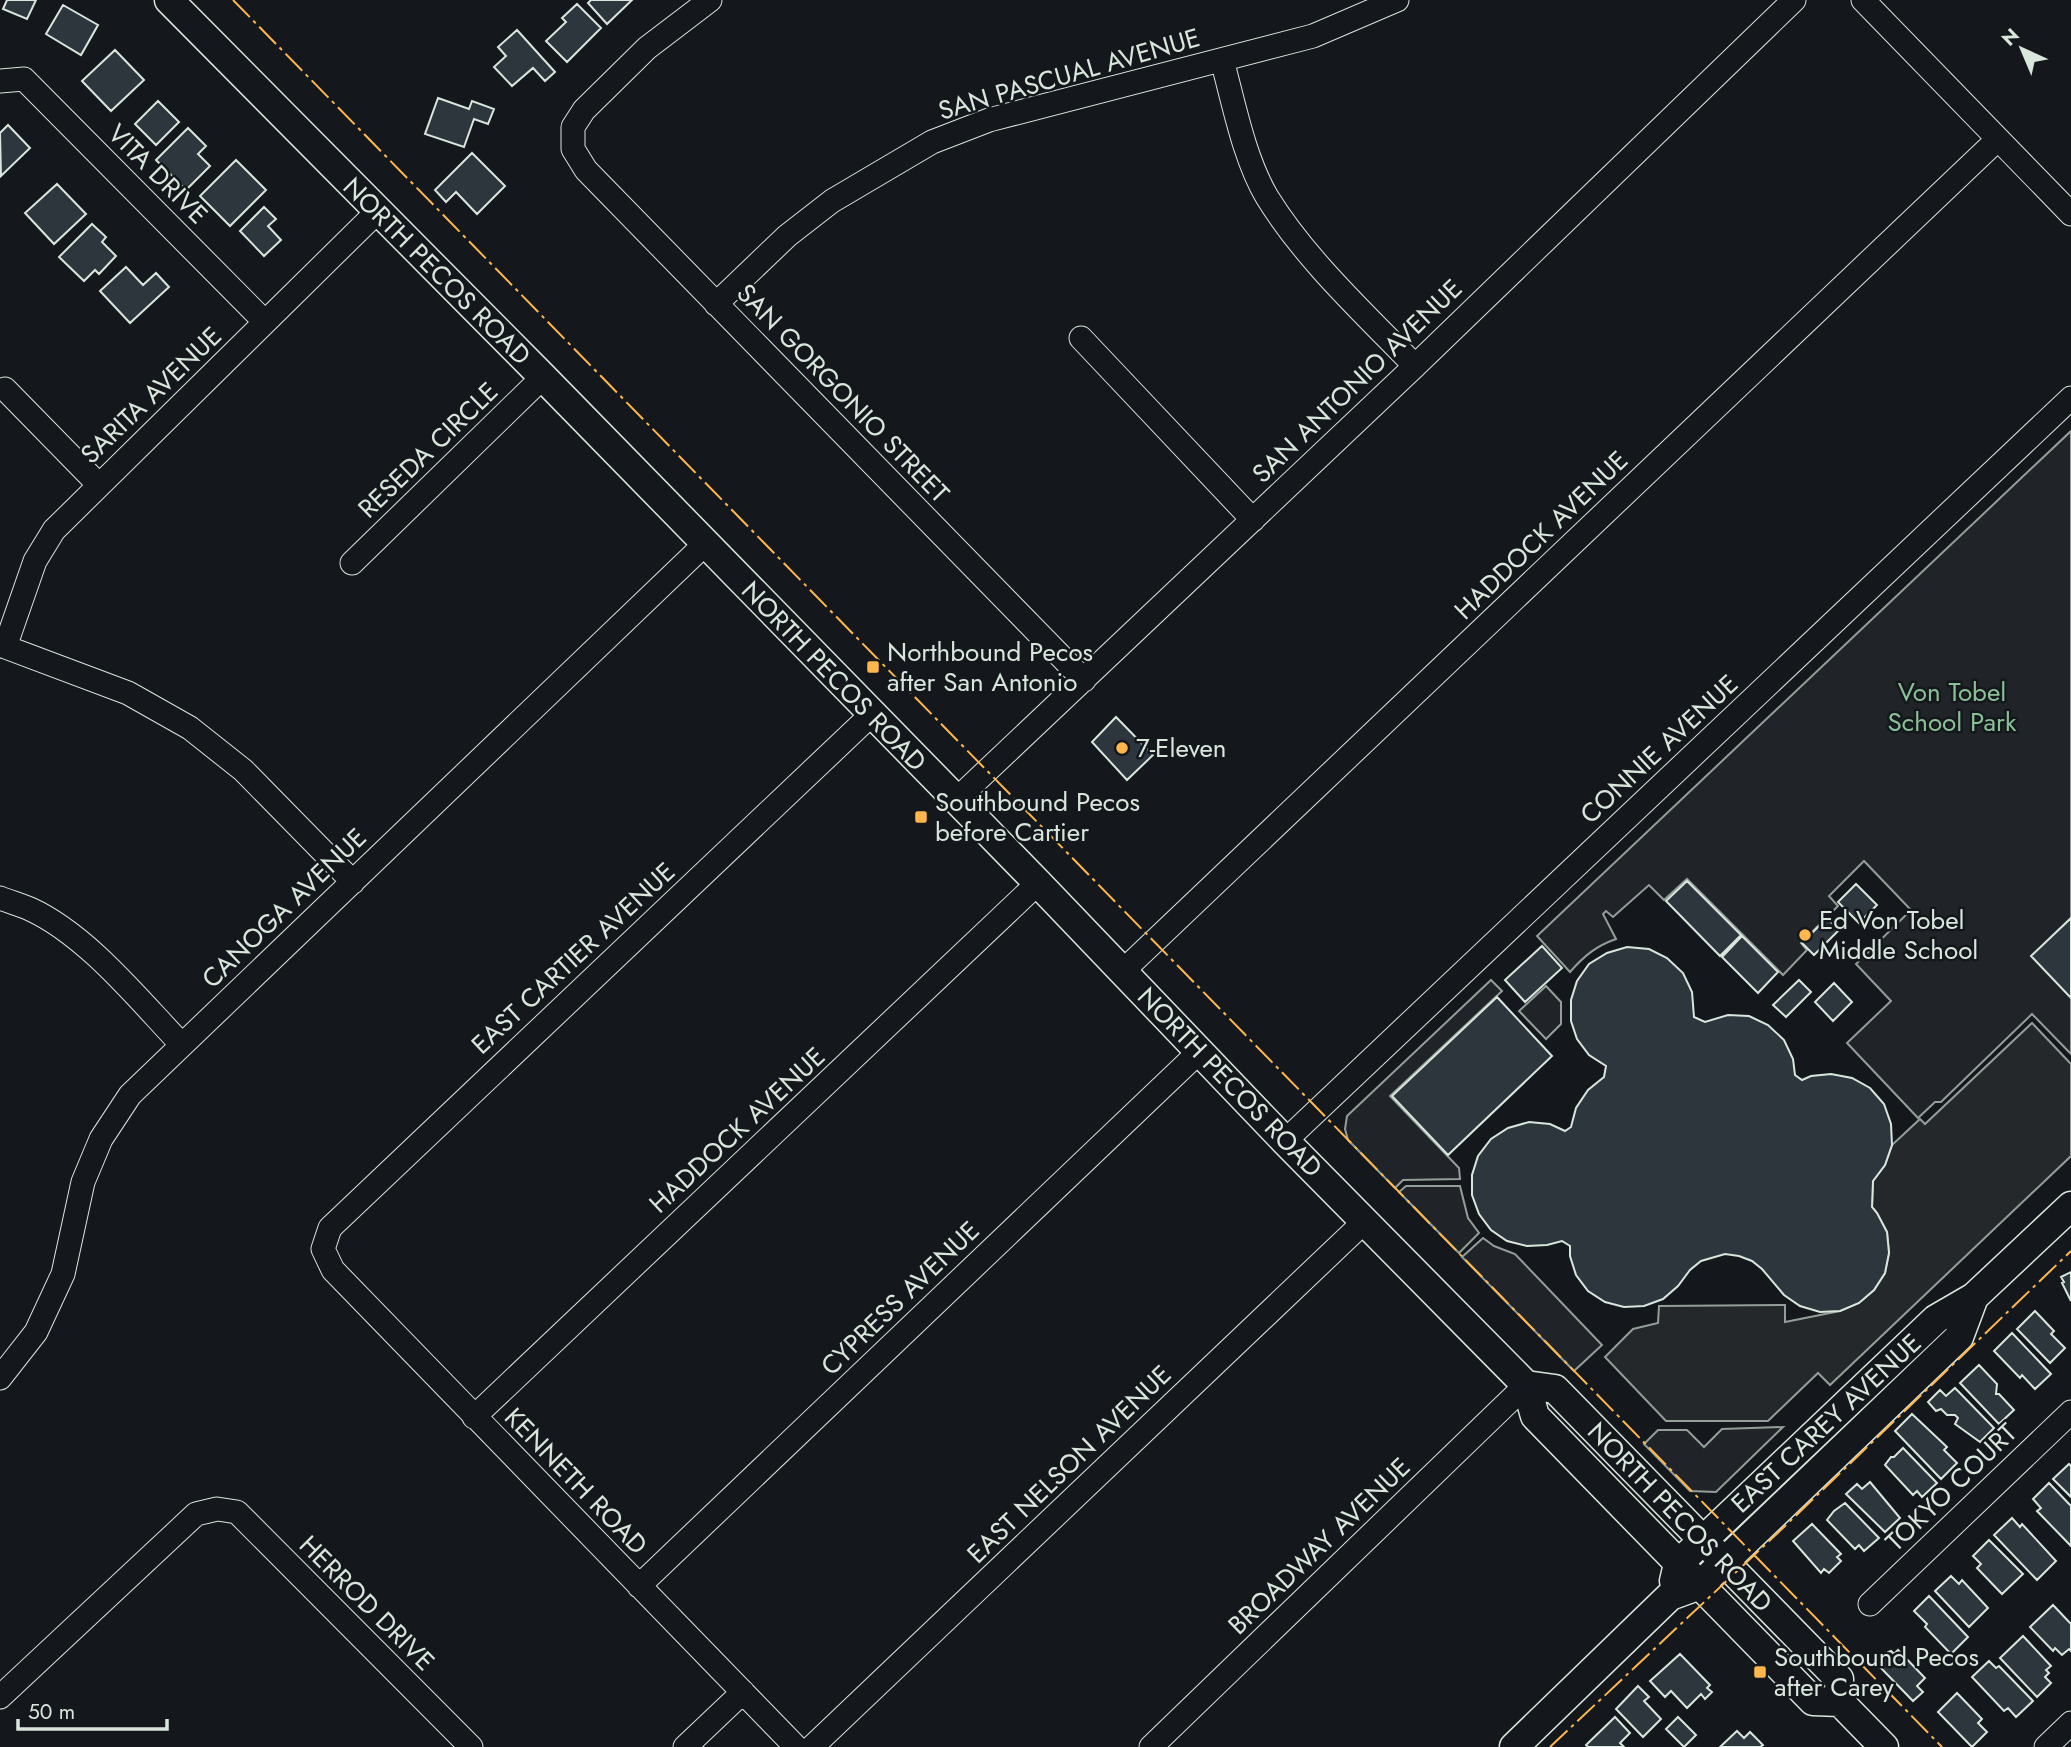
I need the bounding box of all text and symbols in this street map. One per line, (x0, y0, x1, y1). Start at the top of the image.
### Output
north arrow (1987, 14, 2057, 84)
street label: SAN PASCUAL AVENUE (934, 18, 1204, 130)
text: N (1996, 22, 2025, 52)
street label: VITA DRIVE (99, 115, 217, 233)
street label: NORTH PECOS ROAD (335, 169, 539, 373)
street label: SAN ANTONIO AVENUE (1243, 270, 1471, 492)
street label: SAN GORGONIO STREET (728, 275, 958, 511)
street label: SARITA AVENUE (72, 318, 230, 472)
street label: RESEDA CIRCLE (349, 373, 507, 527)
street label: HADDOCK AVENUE (1446, 442, 1636, 628)
street label: NORTH PECOS ROAD (733, 572, 935, 780)
place label: Northbound Pecos after San Antonio (887, 633, 1093, 701)
marker: Northbound Pecos after San Antonio (865, 659, 881, 675)
street label: CONNIE AVENUE (1571, 666, 1747, 832)
park label: Von Tobel School Park (1888, 673, 2017, 741)
place label: 7-Eleven (1136, 729, 1226, 767)
marker: 7-Eleven (1114, 740, 1130, 756)
place label: Southbound Pecos before Cartier (935, 783, 1140, 851)
marker: Southbound Pecos before Cartier (913, 809, 929, 825)
street label: CANOGA AVENUE (193, 819, 375, 997)
street label: EAST CARTIER AVENUE (463, 853, 683, 1063)
place label: Ed Von Tobel Middle School (1819, 901, 1978, 969)
marker: Ed Von Tobel Middle School (1797, 927, 1813, 943)
street label: NORTH PECOS ROAD (1129, 978, 1331, 1186)
street label: HADDOCK AVENUE (640, 1038, 834, 1222)
street label: CYPRESS AVENUE (812, 1212, 988, 1384)
street label: EAST CAREY AVENUE (1722, 1324, 1930, 1522)
street label: EAST NELSON AVENUE (958, 1356, 1180, 1572)
street label: KENNETH ROAD (496, 1399, 656, 1563)
street label: NORTH PECOS ROAD (1579, 1413, 1781, 1621)
street label: TOKYO COURT (1877, 1414, 2025, 1560)
street label: BROADWAY AVENUE (1219, 1449, 1419, 1643)
street label: HERROD DRIVE (291, 1527, 443, 1679)
place label: Southbound Pecos after Carey (1774, 1638, 1979, 1706)
marker: Southbound Pecos after Carey (1752, 1664, 1768, 1680)
scale bar (18, 1688, 166, 1732)
text: 50 m (28, 1697, 75, 1727)

